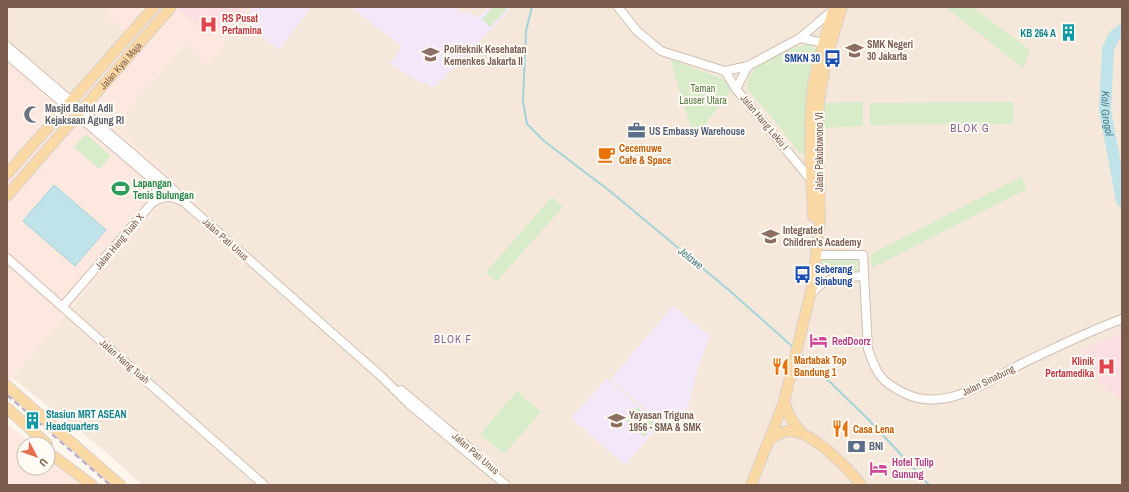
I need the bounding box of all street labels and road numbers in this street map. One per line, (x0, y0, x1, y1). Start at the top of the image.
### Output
street label: Jalan Kyai Maja (97, 39, 145, 92)
street label: Jalan Hang Lekiu I (738, 92, 792, 153)
street label: Jalan Pakubuwono VI (813, 112, 826, 192)
street label: Jalan Hang Tuah X (92, 210, 147, 272)
street label: Jalan Pati Unus (200, 215, 252, 264)
street label: Jalan Hang Tuah (97, 336, 152, 386)
street label: Jalan Sinabung (960, 362, 1017, 399)
street label: Jalan Pati Unus (450, 429, 502, 477)

